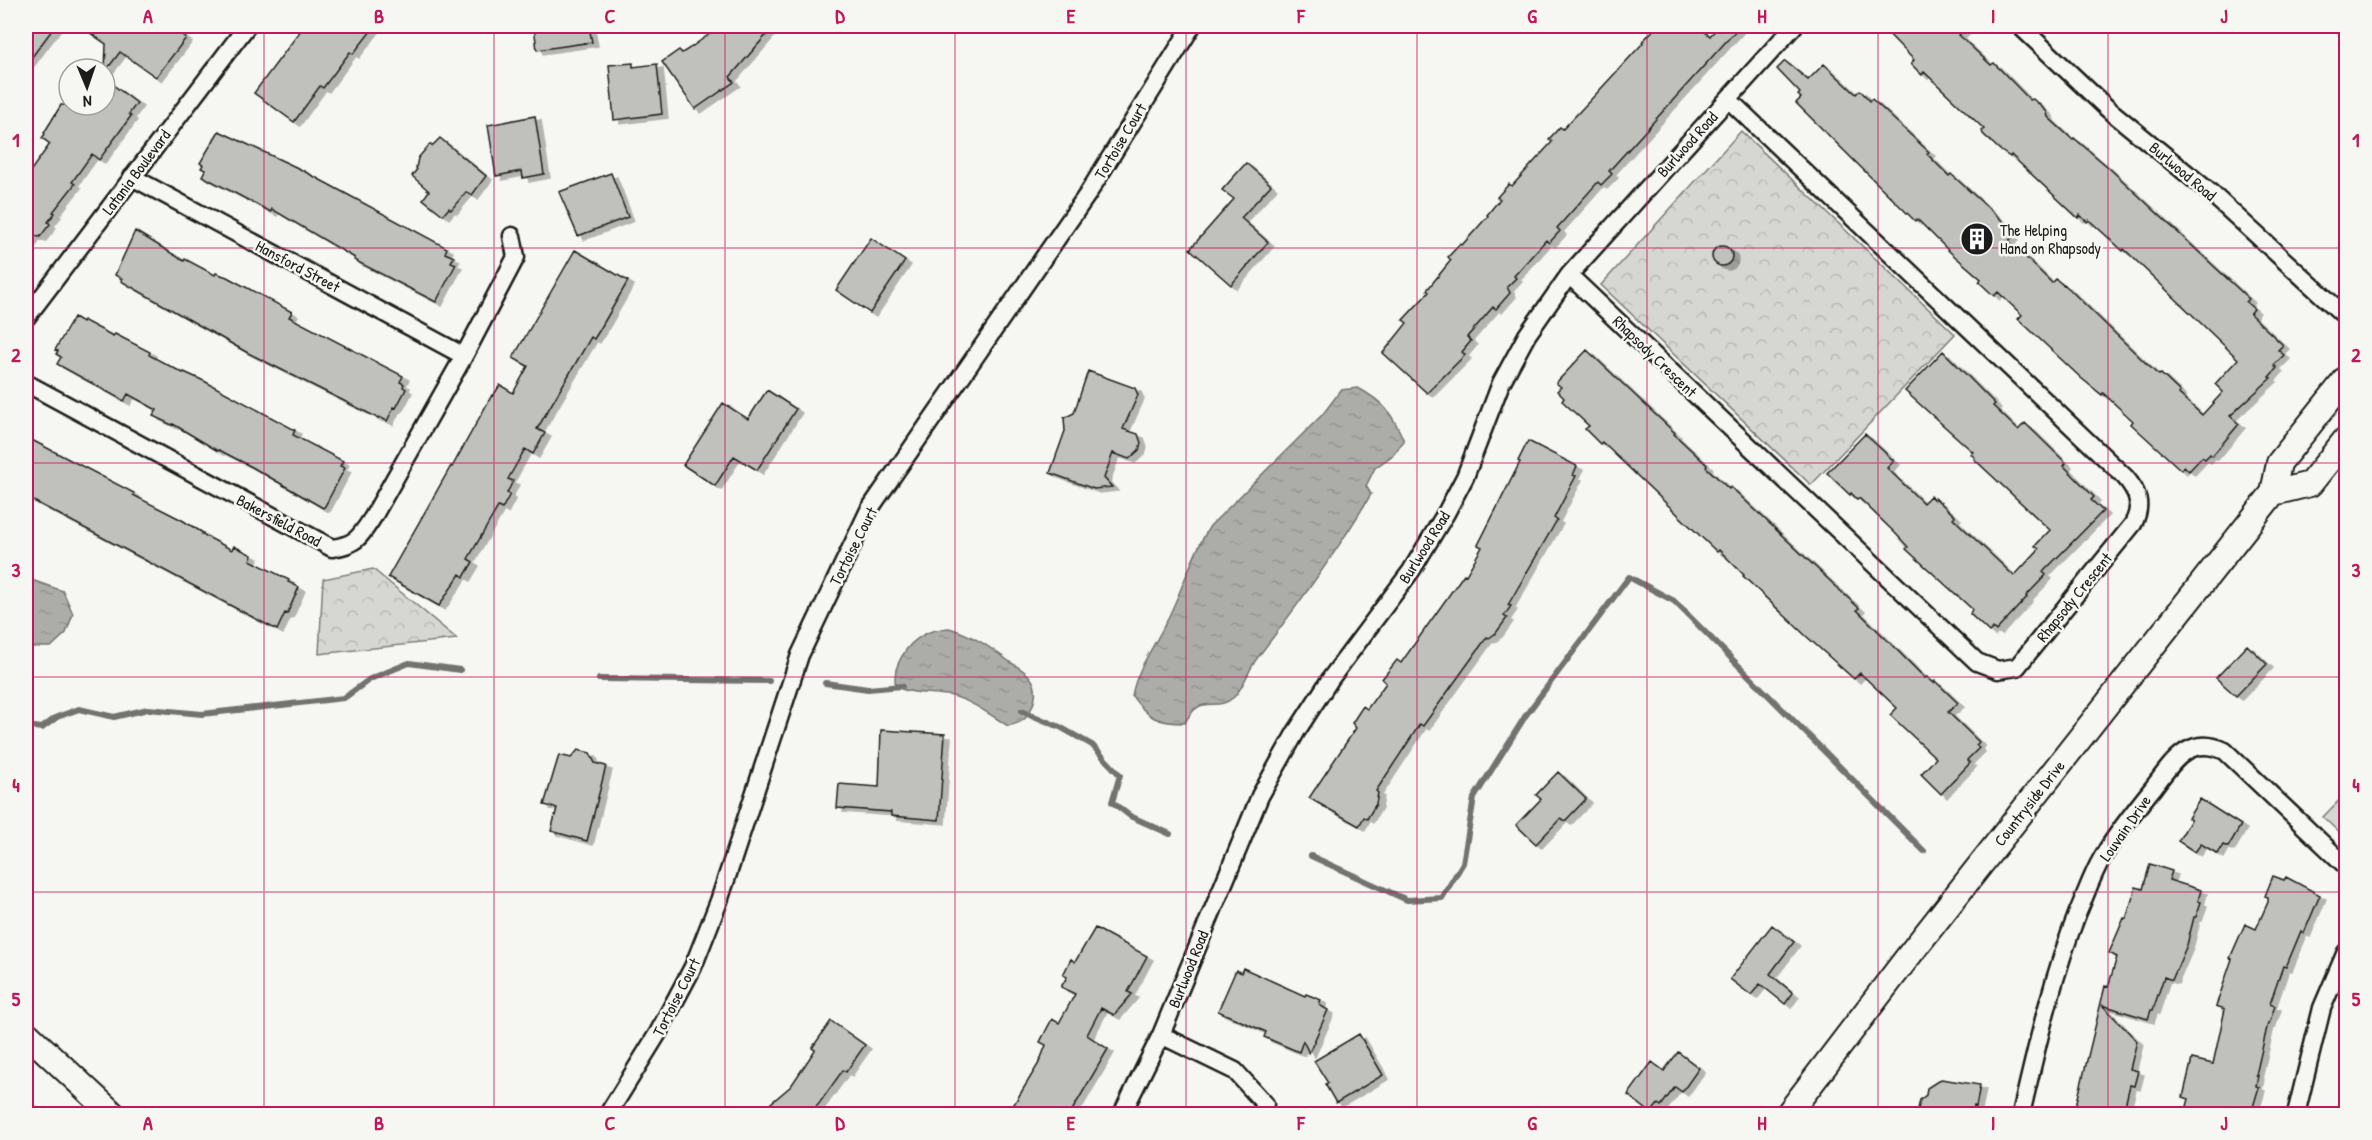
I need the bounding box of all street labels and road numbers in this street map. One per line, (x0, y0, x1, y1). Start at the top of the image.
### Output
street label: Tortoise Court (1089, 98, 1152, 183)
street label: Burlwood Road (1652, 106, 1722, 182)
street label: Latania Boulevard (97, 125, 175, 219)
street label: Burlwood Road (2145, 136, 2221, 206)
street label: Hansford Street (252, 235, 345, 298)
street label: Rhapsody Crescent (1608, 310, 1702, 402)
street label: Bakersfield Road (233, 488, 325, 552)
street label: Tortoise Court (824, 503, 882, 589)
street label: Burlwood Road (1393, 507, 1455, 587)
street label: Rhapsody Crescent (2031, 547, 2117, 646)
street label: Countryside Drive (1988, 755, 2070, 851)
street label: Louvain Drive (2094, 790, 2156, 865)
street label: Burlwood Road (1163, 927, 1213, 1011)
street label: Tortoise Court (647, 954, 705, 1040)

